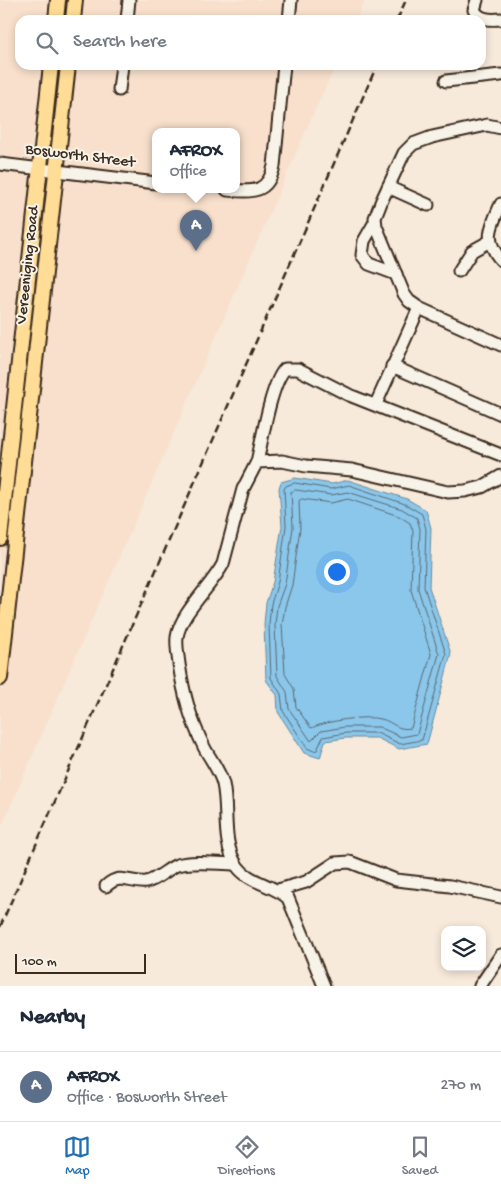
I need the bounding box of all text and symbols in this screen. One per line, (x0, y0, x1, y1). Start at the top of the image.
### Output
search box (15, 15, 486, 70)
icon: search (33, 29, 61, 57)
text: Search here (73, 31, 167, 54)
popup (152, 128, 240, 193)
text: AFROX (170, 140, 222, 163)
street label: Bosworth Street (23, 141, 137, 173)
text: Office (170, 163, 206, 182)
street label: Vereeniging Road (13, 204, 45, 326)
pin: A (180, 210, 212, 251)
your location (324, 559, 350, 585)
map controls (441, 926, 486, 971)
button: layers (441, 926, 486, 971)
scale bar (15, 951, 146, 974)
text: 100 m (22, 954, 57, 971)
text: Nearby (20, 1006, 85, 1031)
text: AFROX (67, 1066, 119, 1089)
text: A (31, 1077, 41, 1096)
text: 270 m (441, 1077, 481, 1096)
text: Office · Bosworth Street (67, 1089, 227, 1108)
tab: Map (63, 1133, 91, 1180)
tab: Directions (218, 1133, 275, 1180)
tab: Saved (402, 1133, 438, 1180)

